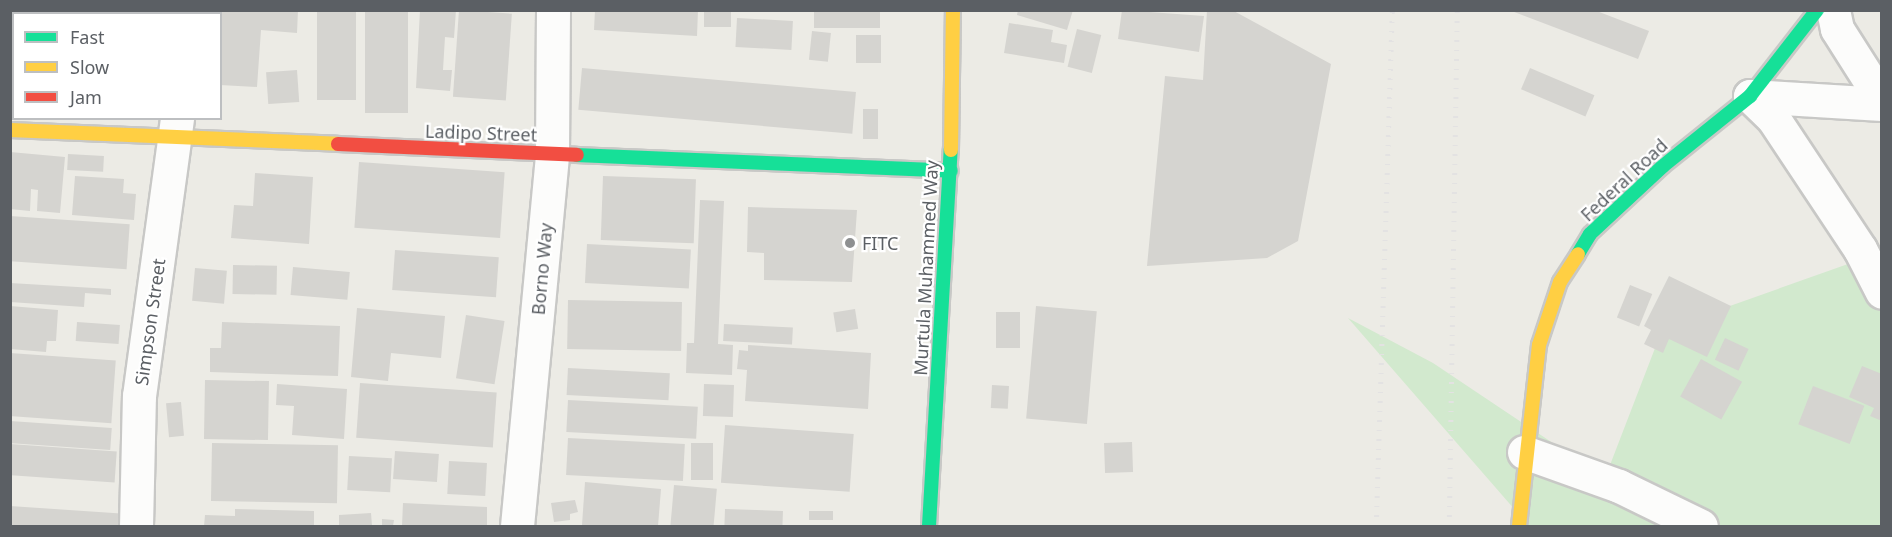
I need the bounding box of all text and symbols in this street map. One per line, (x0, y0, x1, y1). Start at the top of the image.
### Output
legend (12, 12, 222, 120)
text: Fast (70, 25, 105, 49)
text: Slow (70, 55, 109, 79)
text: Jam (70, 85, 102, 109)
street label: Ladipo Street (425, 120, 537, 146)
street label: Federal Road (1576, 134, 1672, 226)
street label: Murtula Muhammed Way (910, 160, 942, 376)
street label: Borno Way (527, 222, 557, 316)
place label: FITC (862, 232, 898, 254)
marker: FITC (843, 236, 857, 250)
street label: Simpson Street (130, 257, 170, 387)

